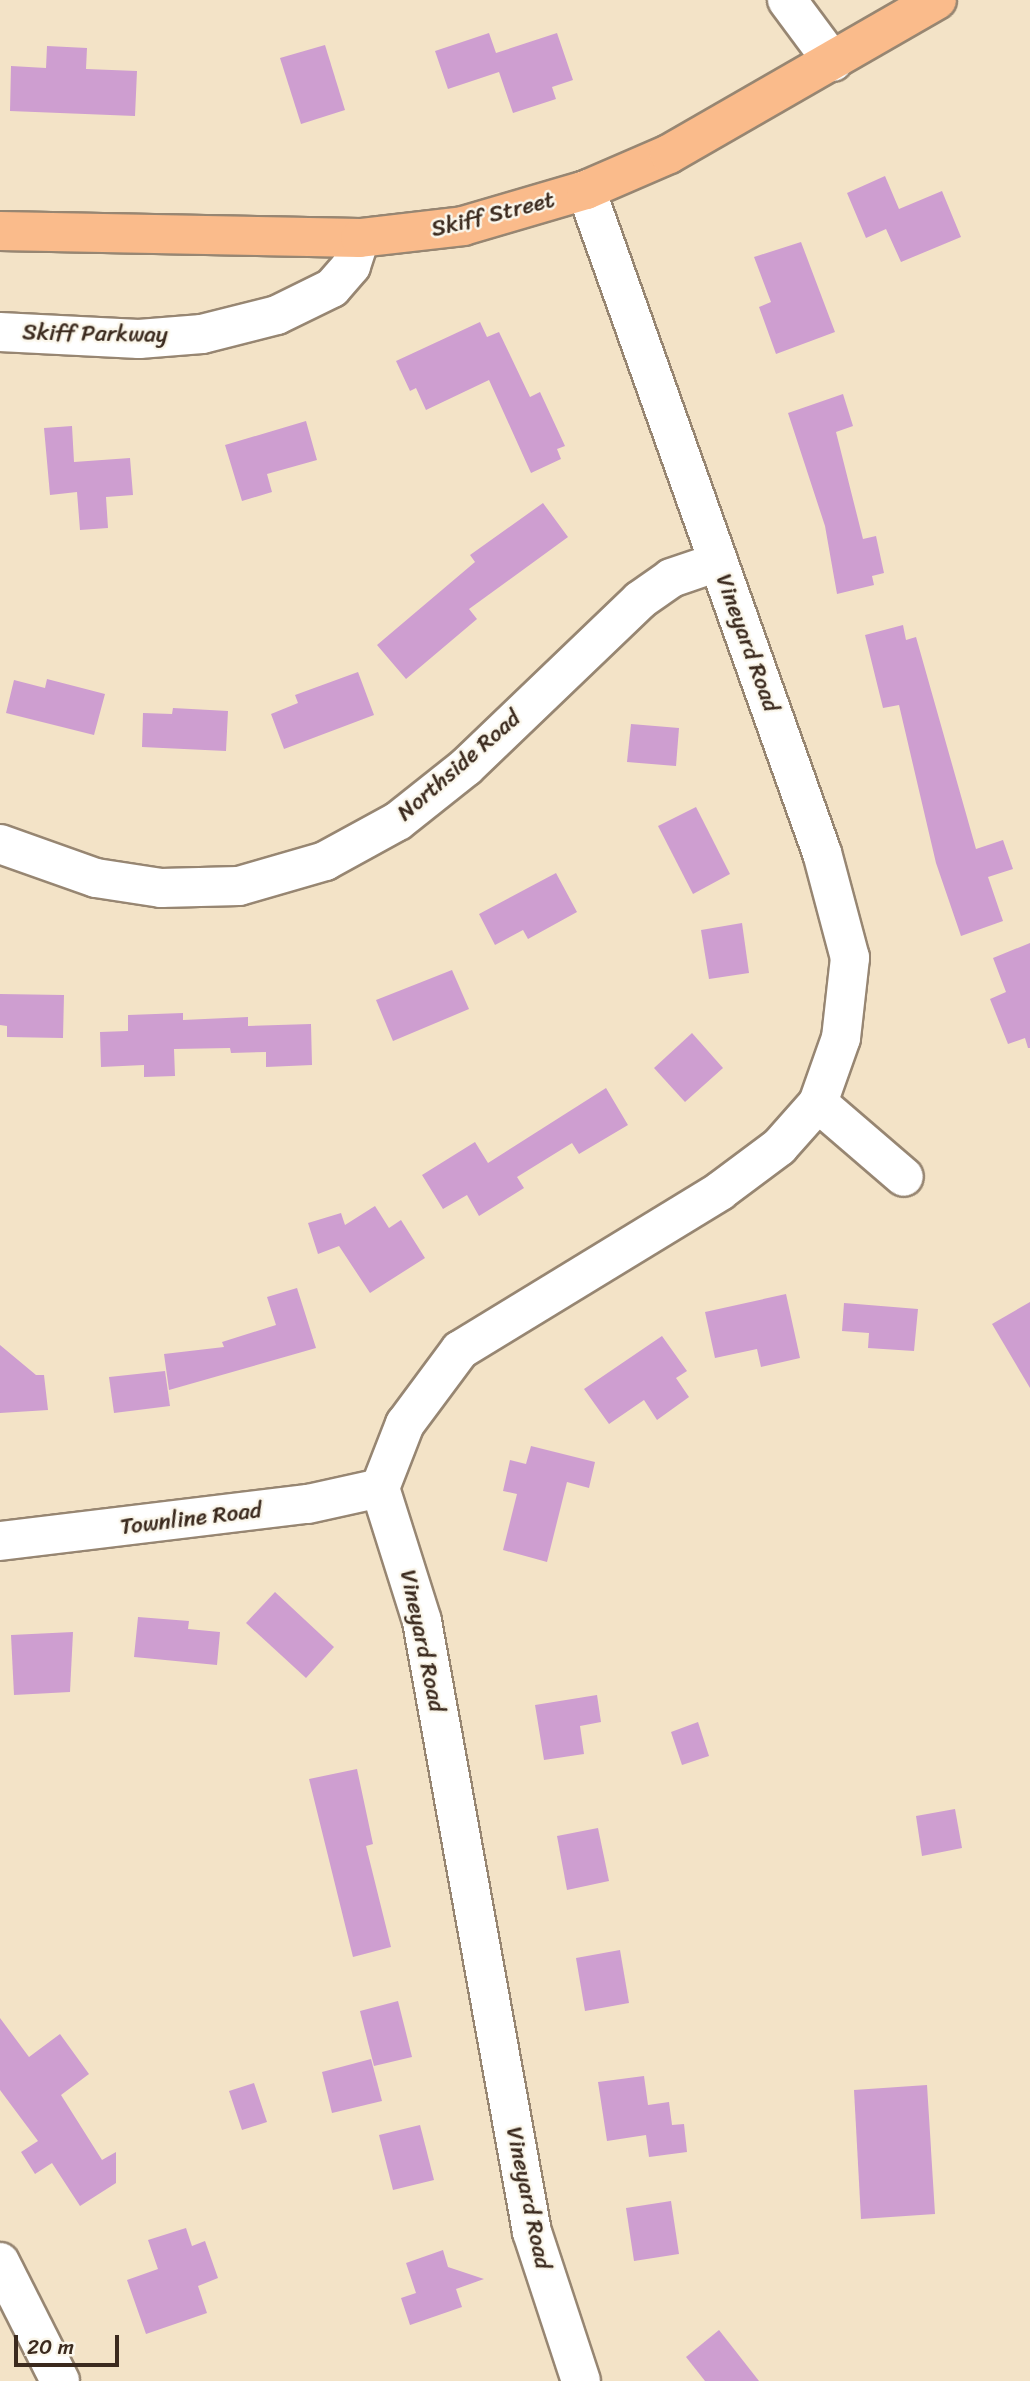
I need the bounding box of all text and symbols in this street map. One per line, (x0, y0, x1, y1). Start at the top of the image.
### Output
street label: Skiff Street (428, 186, 558, 244)
street label: Skiff Parkway (22, 319, 168, 349)
street label: Vineyard Road (709, 570, 785, 716)
street label: Northside Road (392, 705, 526, 827)
street label: Townline Road (119, 1497, 263, 1541)
street label: Vineyard Road (393, 1567, 451, 1715)
street label: Vineyard Road (499, 2124, 557, 2272)
scale bar (18, 2322, 122, 2366)
text: 20 m (27, 2328, 74, 2366)

